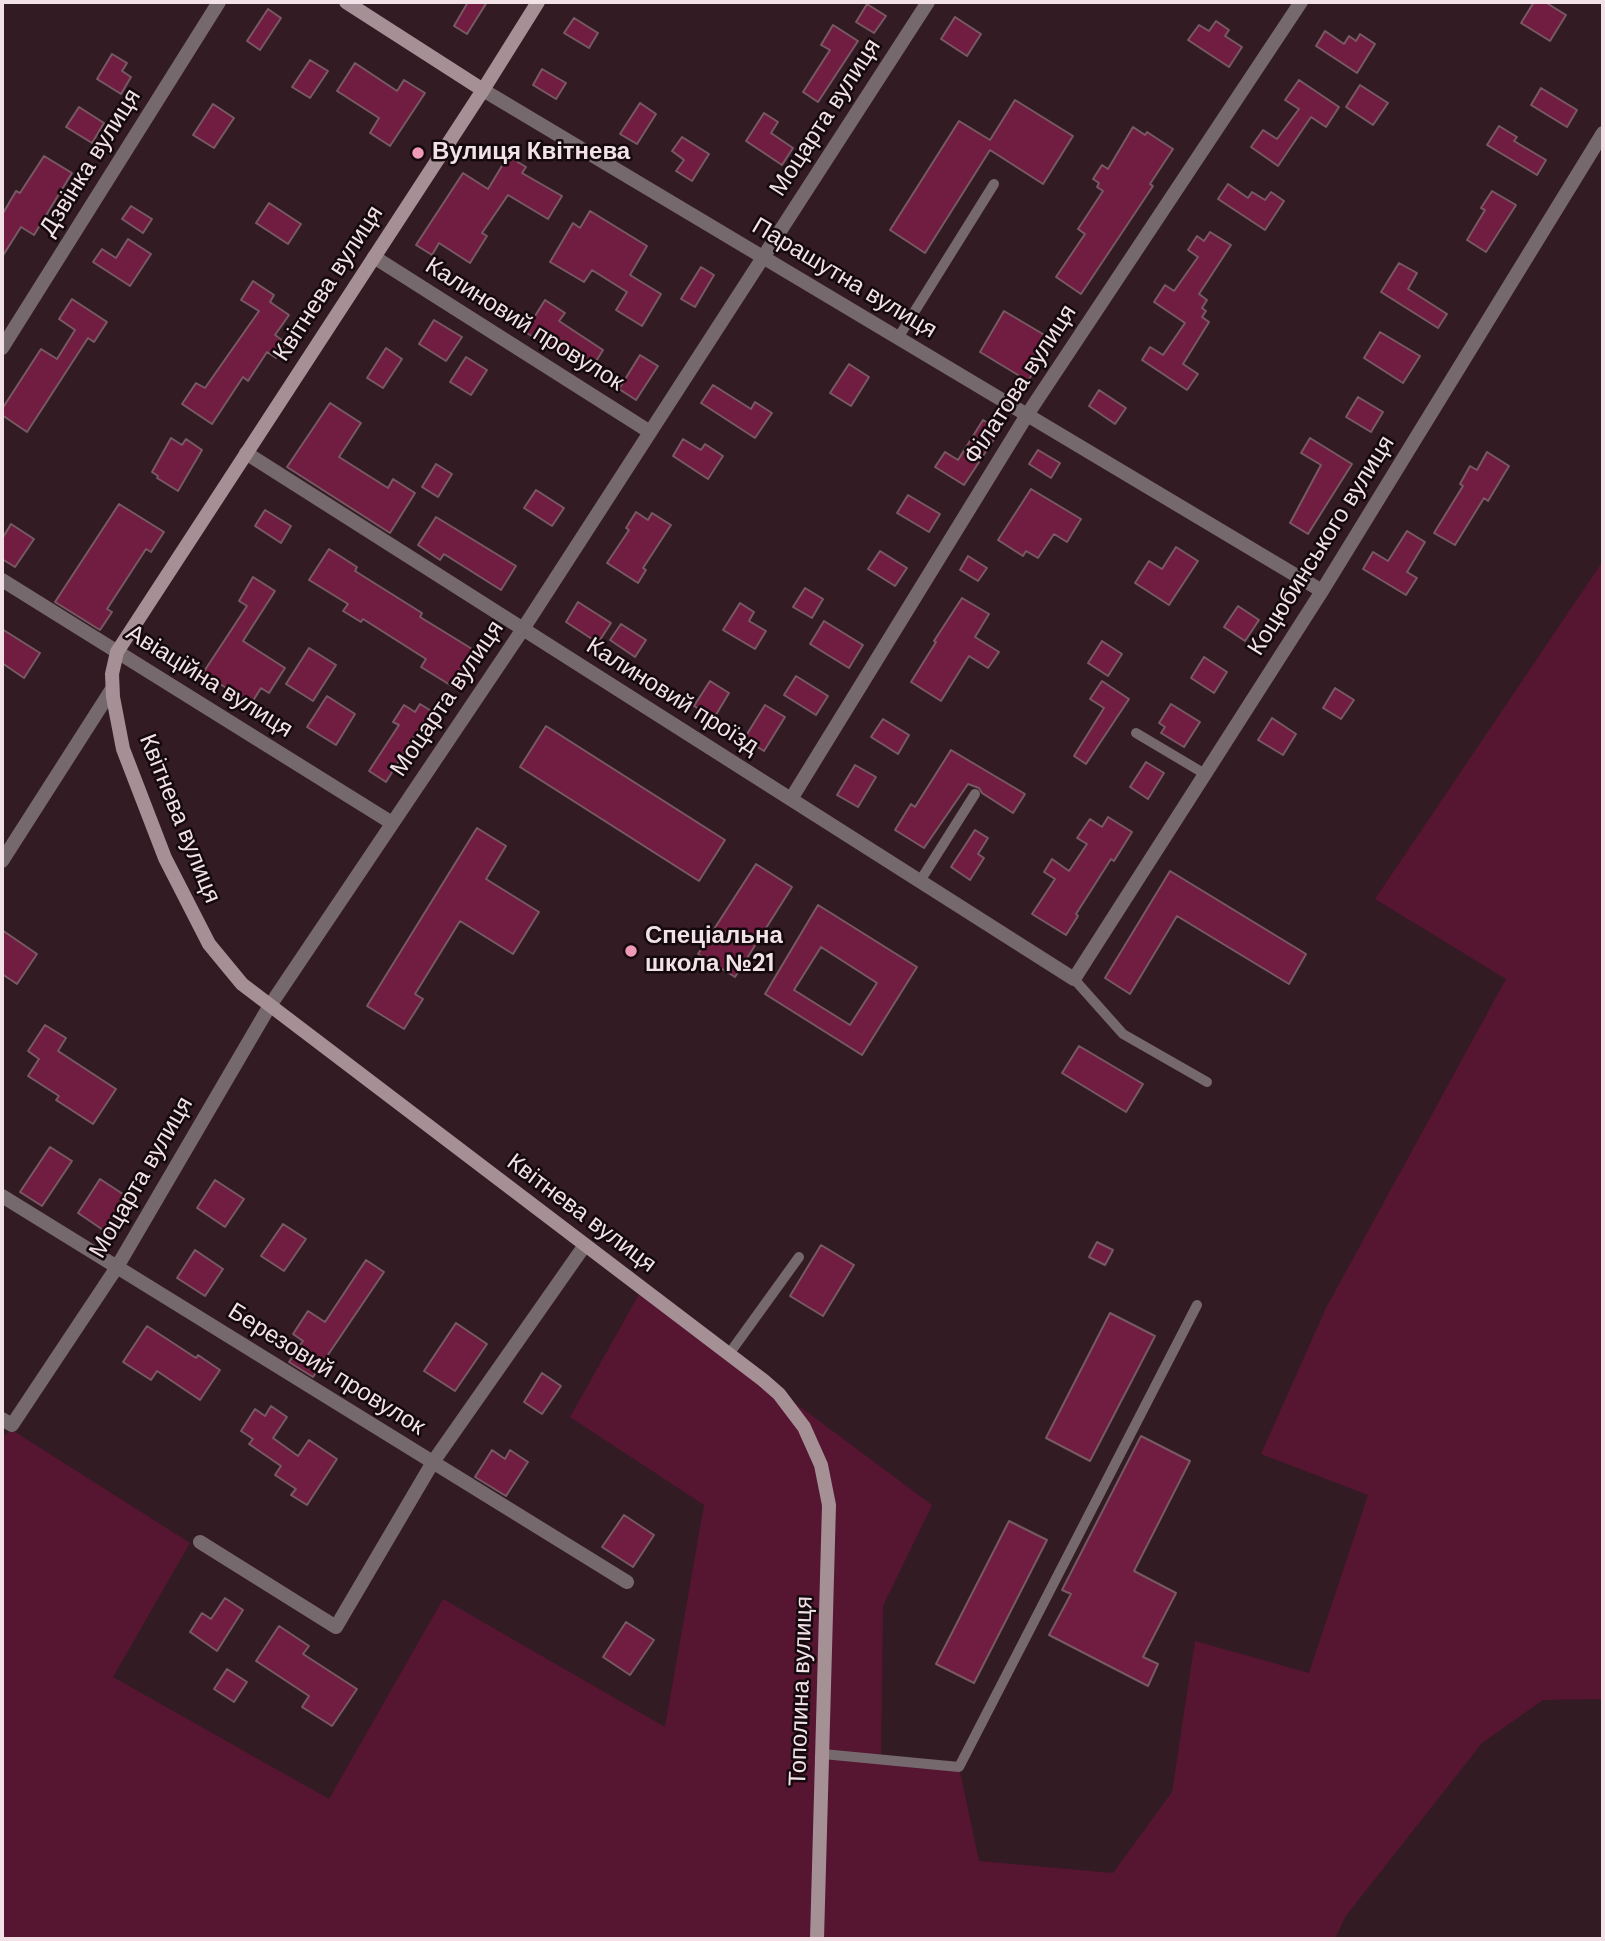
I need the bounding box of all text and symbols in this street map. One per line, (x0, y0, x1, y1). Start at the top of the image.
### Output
street label: Моцарта вулиця (764, 34, 888, 202)
street label: Дзвінка вулиця (34, 84, 148, 242)
place label: Вулиця Квітнева (432, 139, 630, 167)
marker: Вулиця Квітнева (410, 145, 426, 161)
street label: Квітнева вулиця (268, 201, 390, 367)
street label: Парашутна вулиця (746, 212, 942, 346)
street label: Калиновий провулок (419, 252, 629, 398)
street label: Філатова вулиця (959, 300, 1083, 470)
street label: Коцюбинського вулиця (1243, 431, 1401, 661)
street label: Моцарта вулиця (385, 616, 511, 782)
street label: Авіаційна вулиця (120, 619, 298, 745)
street label: Калиновий проїзд (580, 632, 764, 762)
street label: Квітнева вулиця (132, 730, 226, 908)
place label: Спеціальна школа №21 (645, 923, 783, 979)
marker: Спеціальна школа №21 (623, 943, 639, 959)
street label: Моцарта вулиця (84, 1092, 200, 1264)
street label: Квітнева вулиця (501, 1148, 661, 1280)
street label: Березовий провулок (222, 1298, 430, 1442)
street label: Тополина вулиця (784, 1595, 820, 1787)

